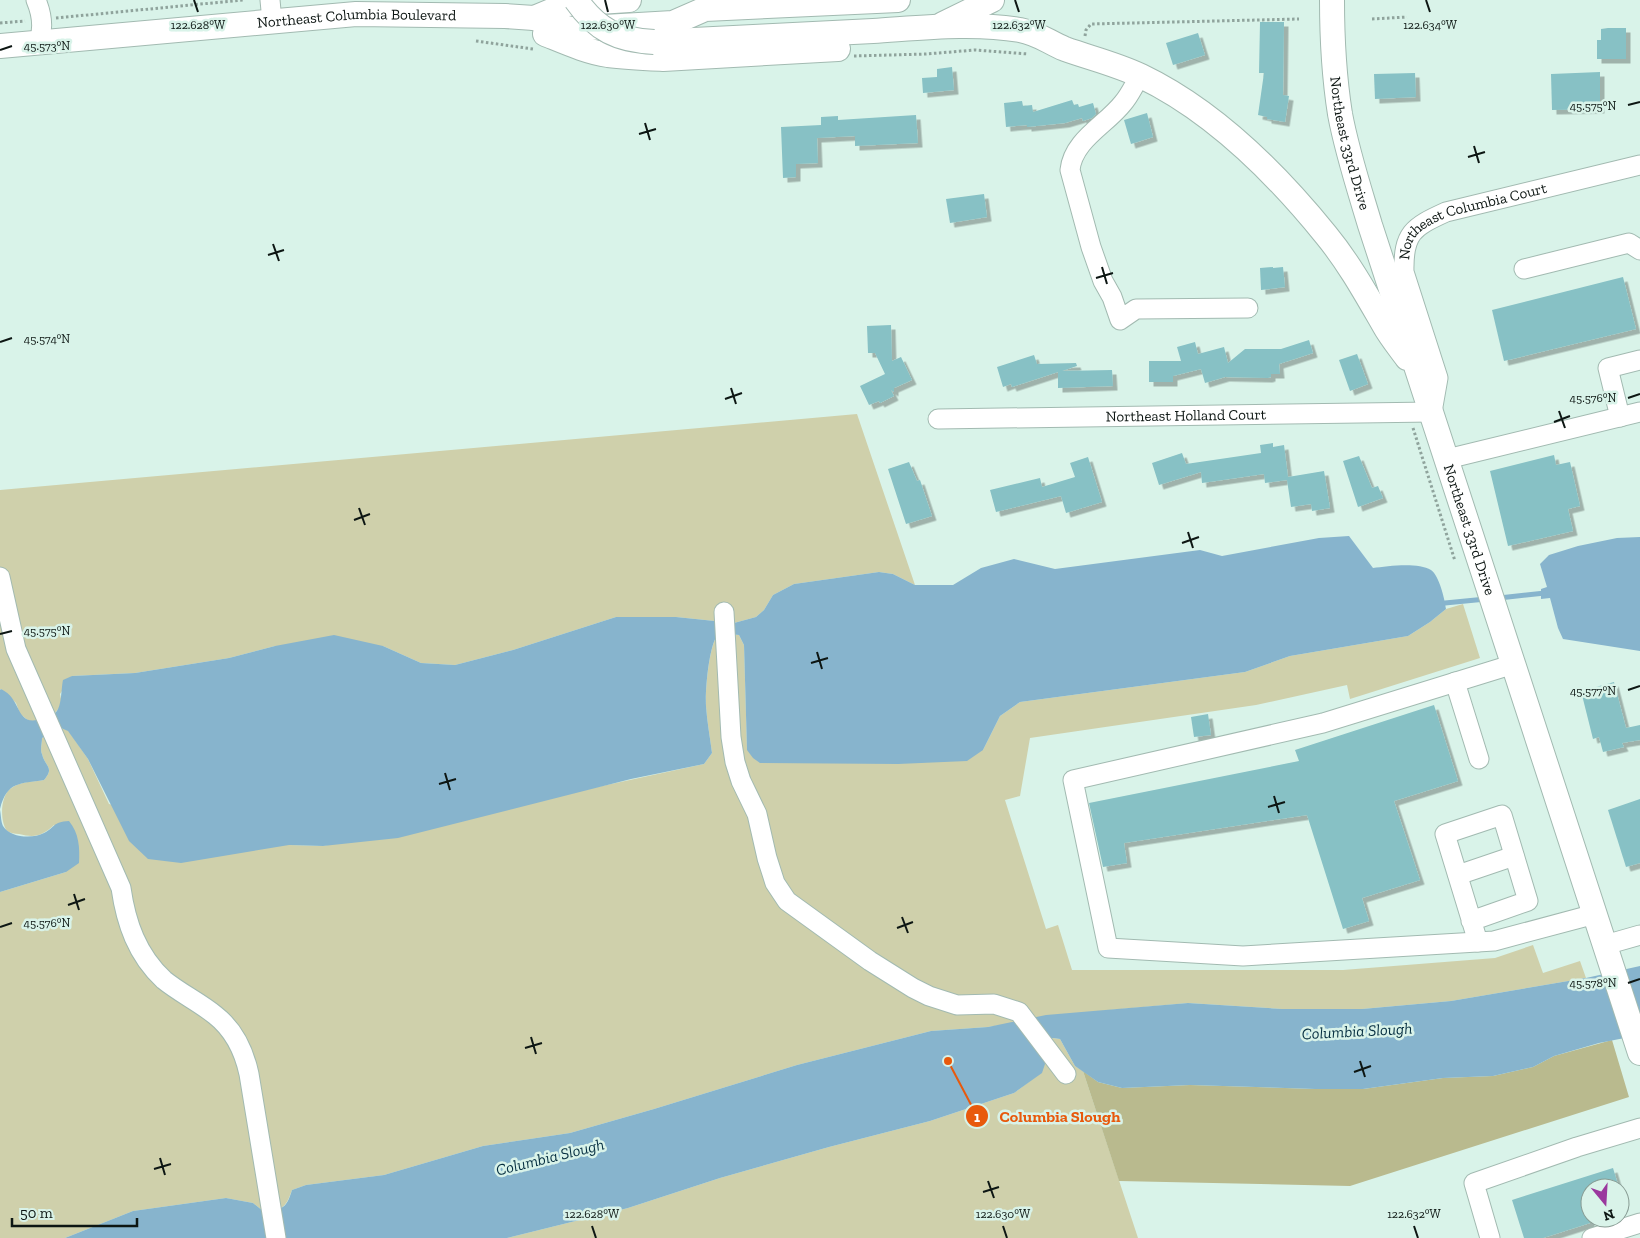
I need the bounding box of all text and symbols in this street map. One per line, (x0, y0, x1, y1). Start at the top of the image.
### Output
street label: Northeast Columbia Boulevard (256, 5, 457, 32)
text: 122.628°W (171, 18, 226, 32)
text: 122.630°W (581, 18, 636, 32)
text: 122.632°W (992, 18, 1047, 32)
text: 122.634°W (1403, 18, 1458, 32)
text: 45.573°N (24, 39, 70, 53)
street label: Northeast 33rd Drive (1326, 76, 1374, 212)
text: 45.575°N (1570, 99, 1616, 113)
street label: Northeast Columbia Court (1395, 179, 1549, 261)
text: 45.574°N (24, 332, 70, 346)
text: 45.576°N (1570, 391, 1617, 405)
street label: Northeast Holland Court (1106, 405, 1267, 426)
street label: Northeast 33rd Drive (1440, 462, 1499, 598)
text: 45.575°N (24, 624, 70, 638)
text: 45.577°N (1570, 684, 1616, 698)
text: 45.576°N (24, 916, 71, 930)
text: 45.578°N (1569, 976, 1617, 990)
water label: Columbia Slough (1301, 1019, 1413, 1043)
callout: Columbia Slough (964, 1101, 1130, 1132)
text: Columbia Slough (1000, 1107, 1121, 1126)
text: 1 (974, 1108, 980, 1126)
water label: Columbia Slough (494, 1134, 606, 1180)
north arrow (1580, 1178, 1630, 1228)
scale bar (12, 1196, 138, 1228)
text: 50 m (20, 1204, 53, 1222)
text: N (1601, 1205, 1617, 1225)
text: 122.628°W (565, 1207, 620, 1221)
text: 122.630°W (976, 1207, 1031, 1221)
text: 122.632°W (1387, 1207, 1442, 1221)

